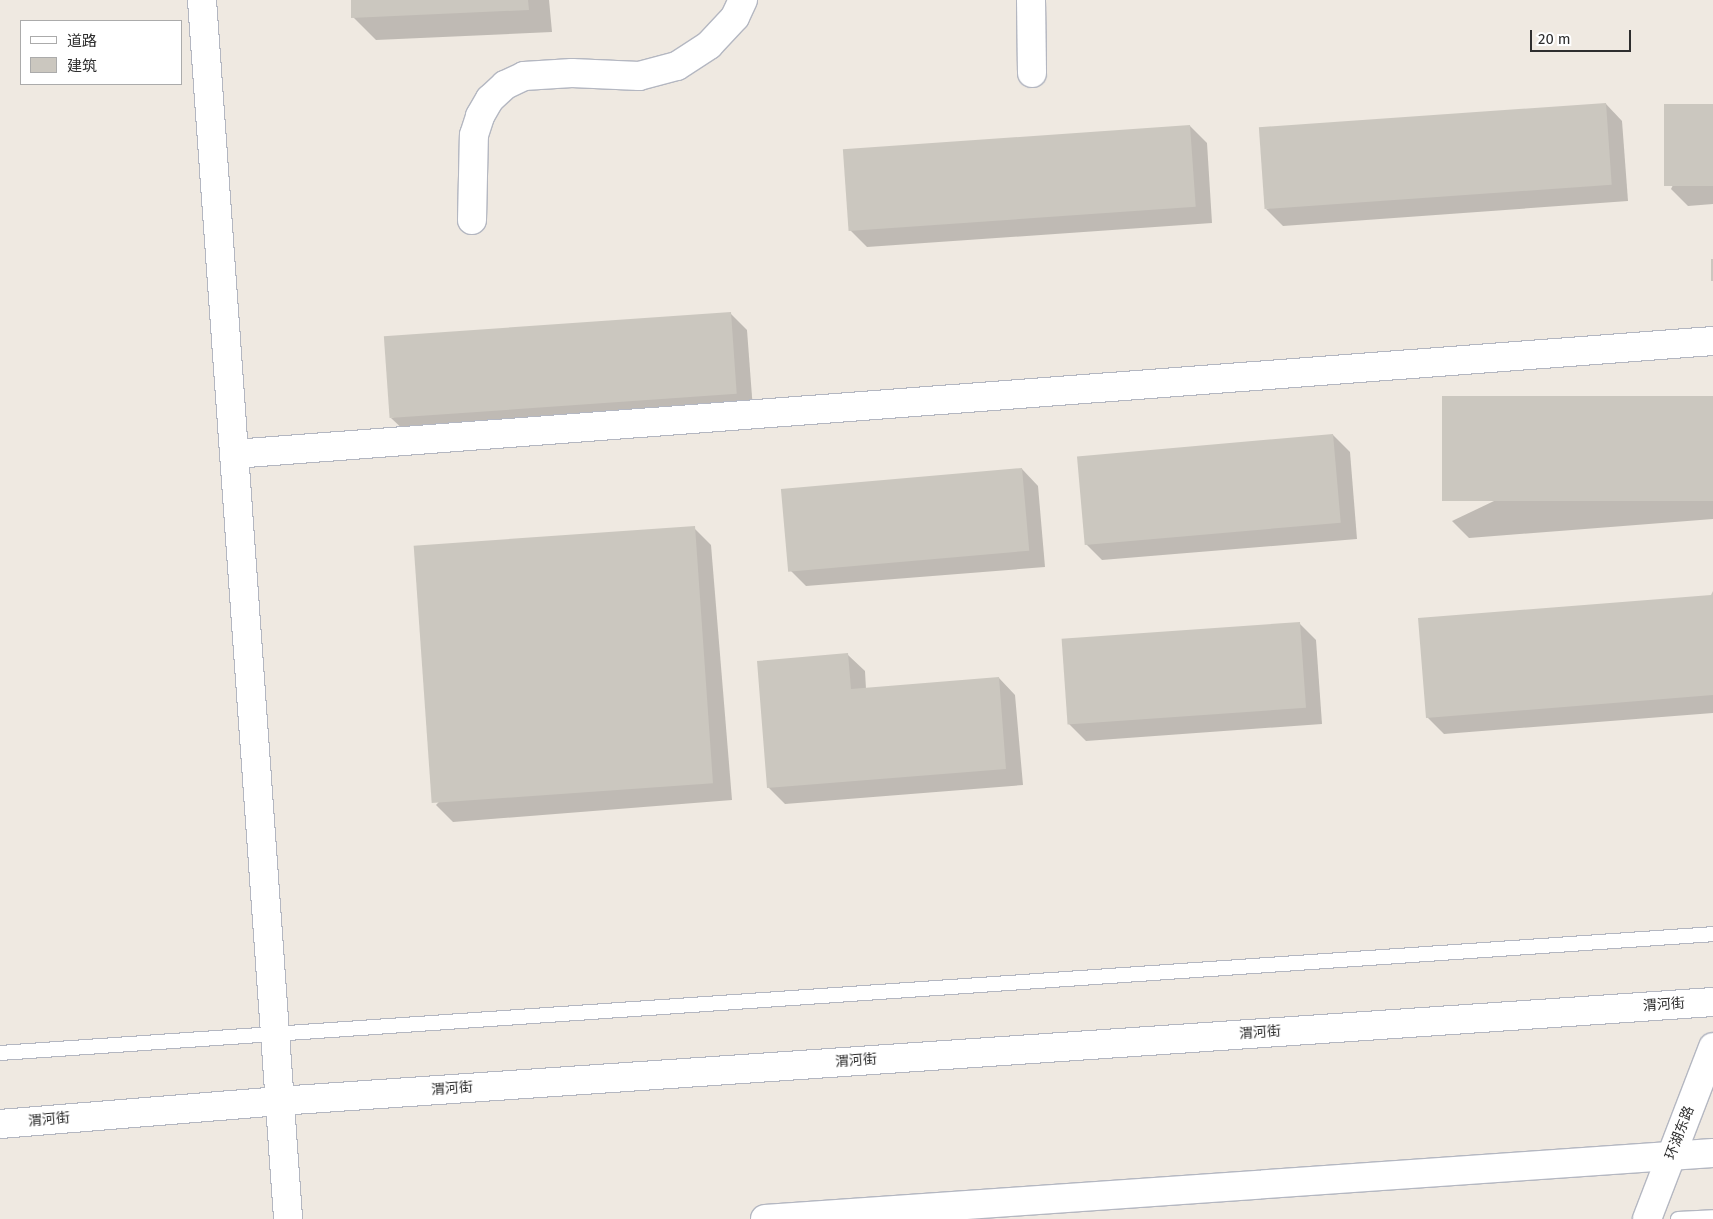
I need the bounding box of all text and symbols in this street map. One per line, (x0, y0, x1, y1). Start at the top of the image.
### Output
legend (20, 20, 182, 85)
scale bar (1533, 20, 1634, 52)
text: 20 m (1538, 30, 1571, 48)
text: 道路 (67, 32, 97, 50)
text: 建筑 (67, 57, 97, 75)
street label: 渭河街 (1642, 995, 1686, 1015)
street label: 渭河街 (1238, 1023, 1282, 1043)
street label: 渭河街 (834, 1051, 878, 1071)
street label: 渭河街 (430, 1079, 474, 1099)
street label: 环湖东路 (1662, 1104, 1698, 1162)
street label: 渭河街 (27, 1110, 71, 1130)

